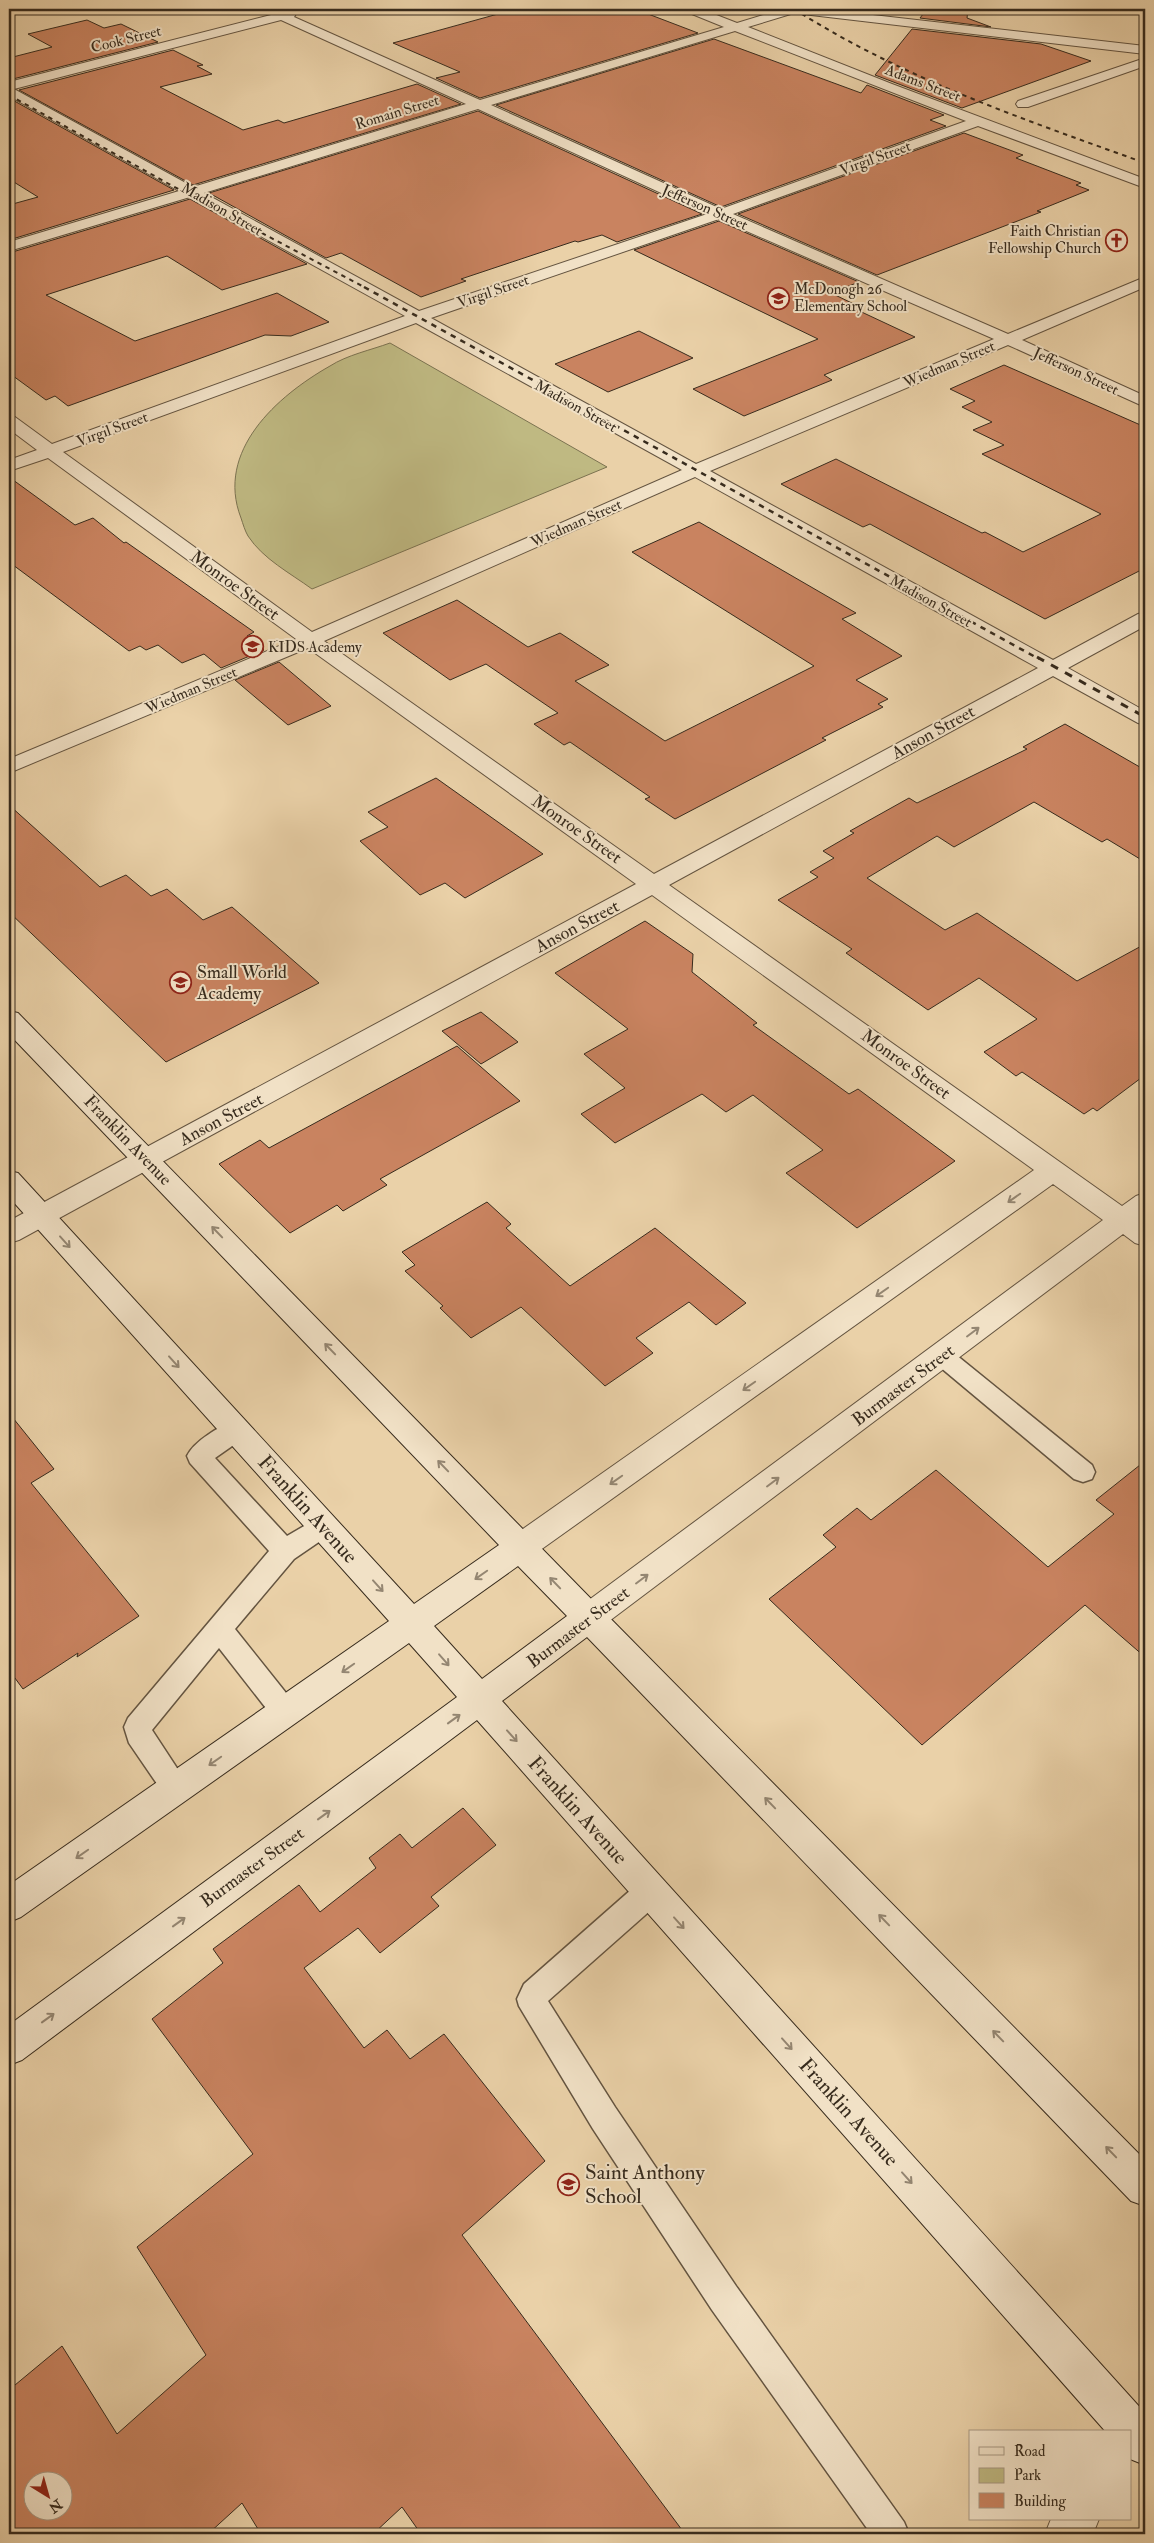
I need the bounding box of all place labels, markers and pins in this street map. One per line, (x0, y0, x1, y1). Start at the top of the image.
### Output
place label: Faith Christian Fellowship Church (988, 222, 1101, 259)
church icon: Faith Christian Fellowship Church (1105, 228, 1129, 252)
place label: McDonogh 26 Elementary School (794, 280, 907, 316)
school or university icon: McDonogh 26 Elementary School (766, 286, 790, 310)
school or university icon: KIDS Academy (240, 635, 264, 659)
place label: KIDS Academy (268, 638, 362, 657)
place label: Small World Academy (196, 961, 287, 1005)
school or university icon: Small World Academy (169, 970, 193, 994)
place label: Saint Anthony School (585, 2159, 705, 2210)
school or university icon: Saint Anthony School (557, 2172, 581, 2196)

